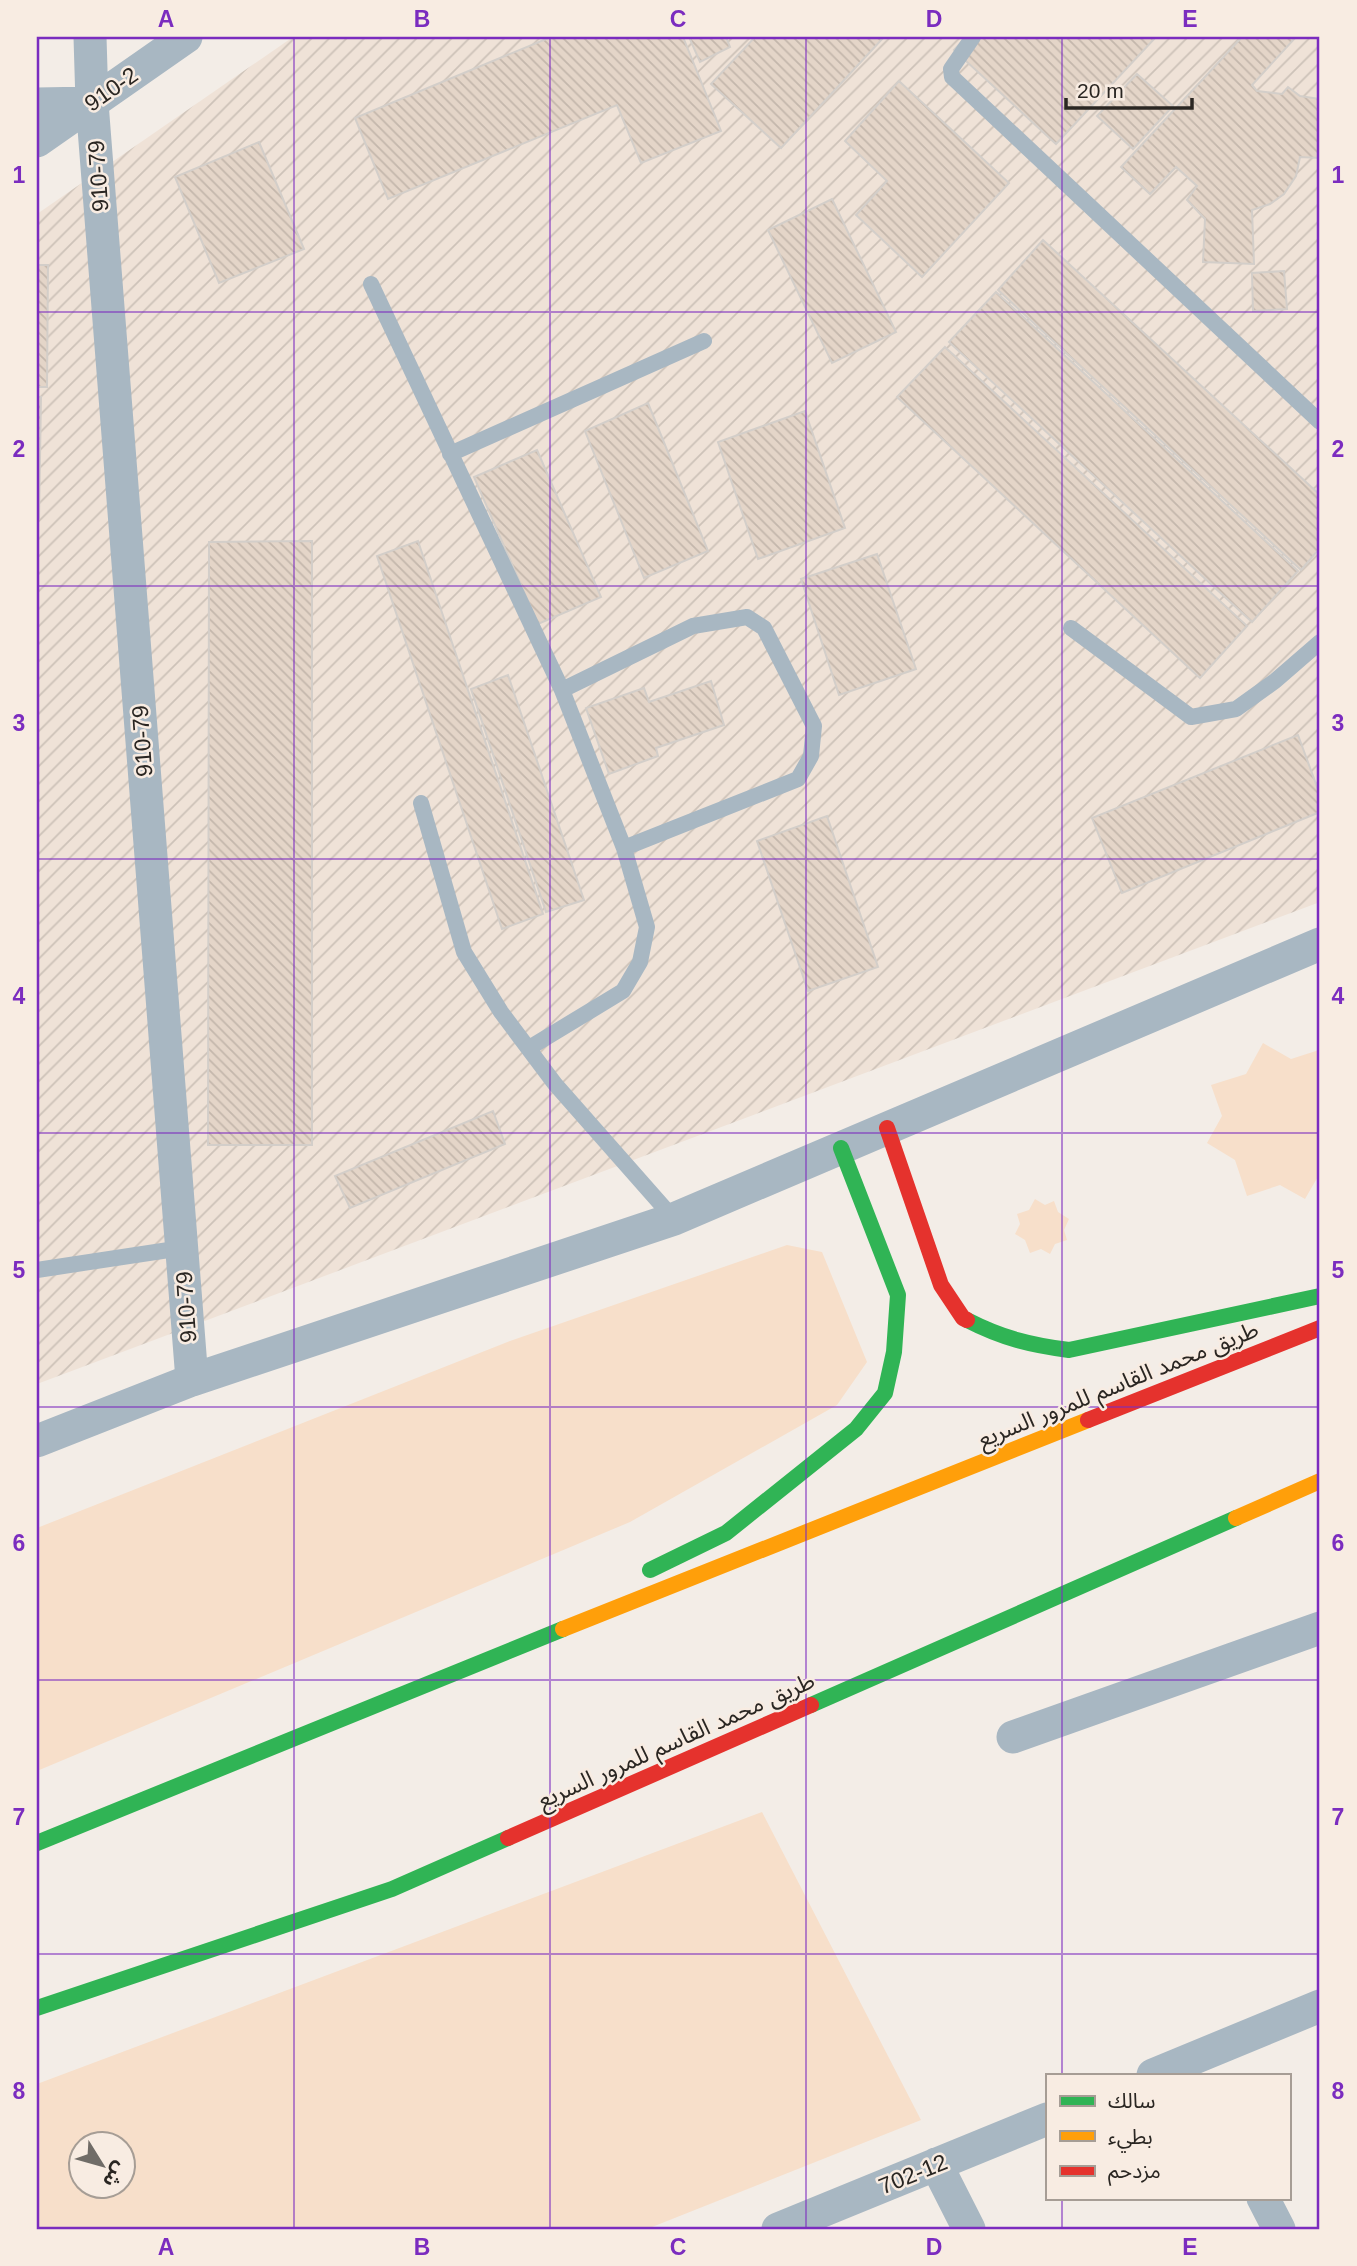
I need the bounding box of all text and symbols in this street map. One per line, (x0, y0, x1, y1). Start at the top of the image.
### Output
text: A (158, 6, 174, 32)
text: B (414, 6, 430, 32)
text: C (670, 6, 686, 32)
text: D (926, 6, 942, 32)
text: E (1182, 6, 1198, 32)
street label: 910-2 (79, 61, 143, 117)
scale bar (1066, 66, 1192, 110)
text: 20 m (1077, 79, 1124, 102)
street label: 910-79 (83, 139, 113, 213)
text: 1 (13, 162, 26, 188)
text: 1 (1332, 162, 1345, 188)
text: 2 (13, 436, 25, 462)
text: 2 (1332, 436, 1344, 462)
street label: 910-79 (127, 704, 157, 778)
text: 3 (13, 710, 25, 736)
text: 3 (1332, 710, 1344, 736)
text: 4 (13, 983, 26, 1009)
text: 4 (1332, 983, 1345, 1009)
text: 5 (13, 1257, 26, 1283)
text: 5 (1332, 1257, 1345, 1283)
street label: 910-79 (171, 1270, 201, 1344)
street label: طريق محمد القاسم للمرور السريع (974, 1316, 1264, 1456)
text: 6 (13, 1530, 25, 1556)
text: 6 (1332, 1530, 1344, 1556)
street label: طريق محمد القاسم للمرور السريع (534, 1667, 820, 1817)
text: 7 (13, 1804, 25, 1830)
text: 7 (1332, 1804, 1344, 1830)
legend (1046, 2074, 1290, 2200)
text: 8 (13, 2078, 26, 2104)
text: 8 (1332, 2078, 1345, 2104)
text: سالك (1108, 2089, 1155, 2112)
text: بطيء (1108, 2125, 1153, 2153)
north arrow (66, 2130, 136, 2200)
street label: 702-12 (875, 2149, 951, 2199)
text: ش (99, 2158, 131, 2192)
text: مزدحم (1108, 2159, 1161, 2186)
text: A (158, 2234, 174, 2260)
text: B (414, 2234, 430, 2260)
text: C (670, 2234, 686, 2260)
text: D (926, 2234, 942, 2260)
text: E (1182, 2234, 1198, 2260)

